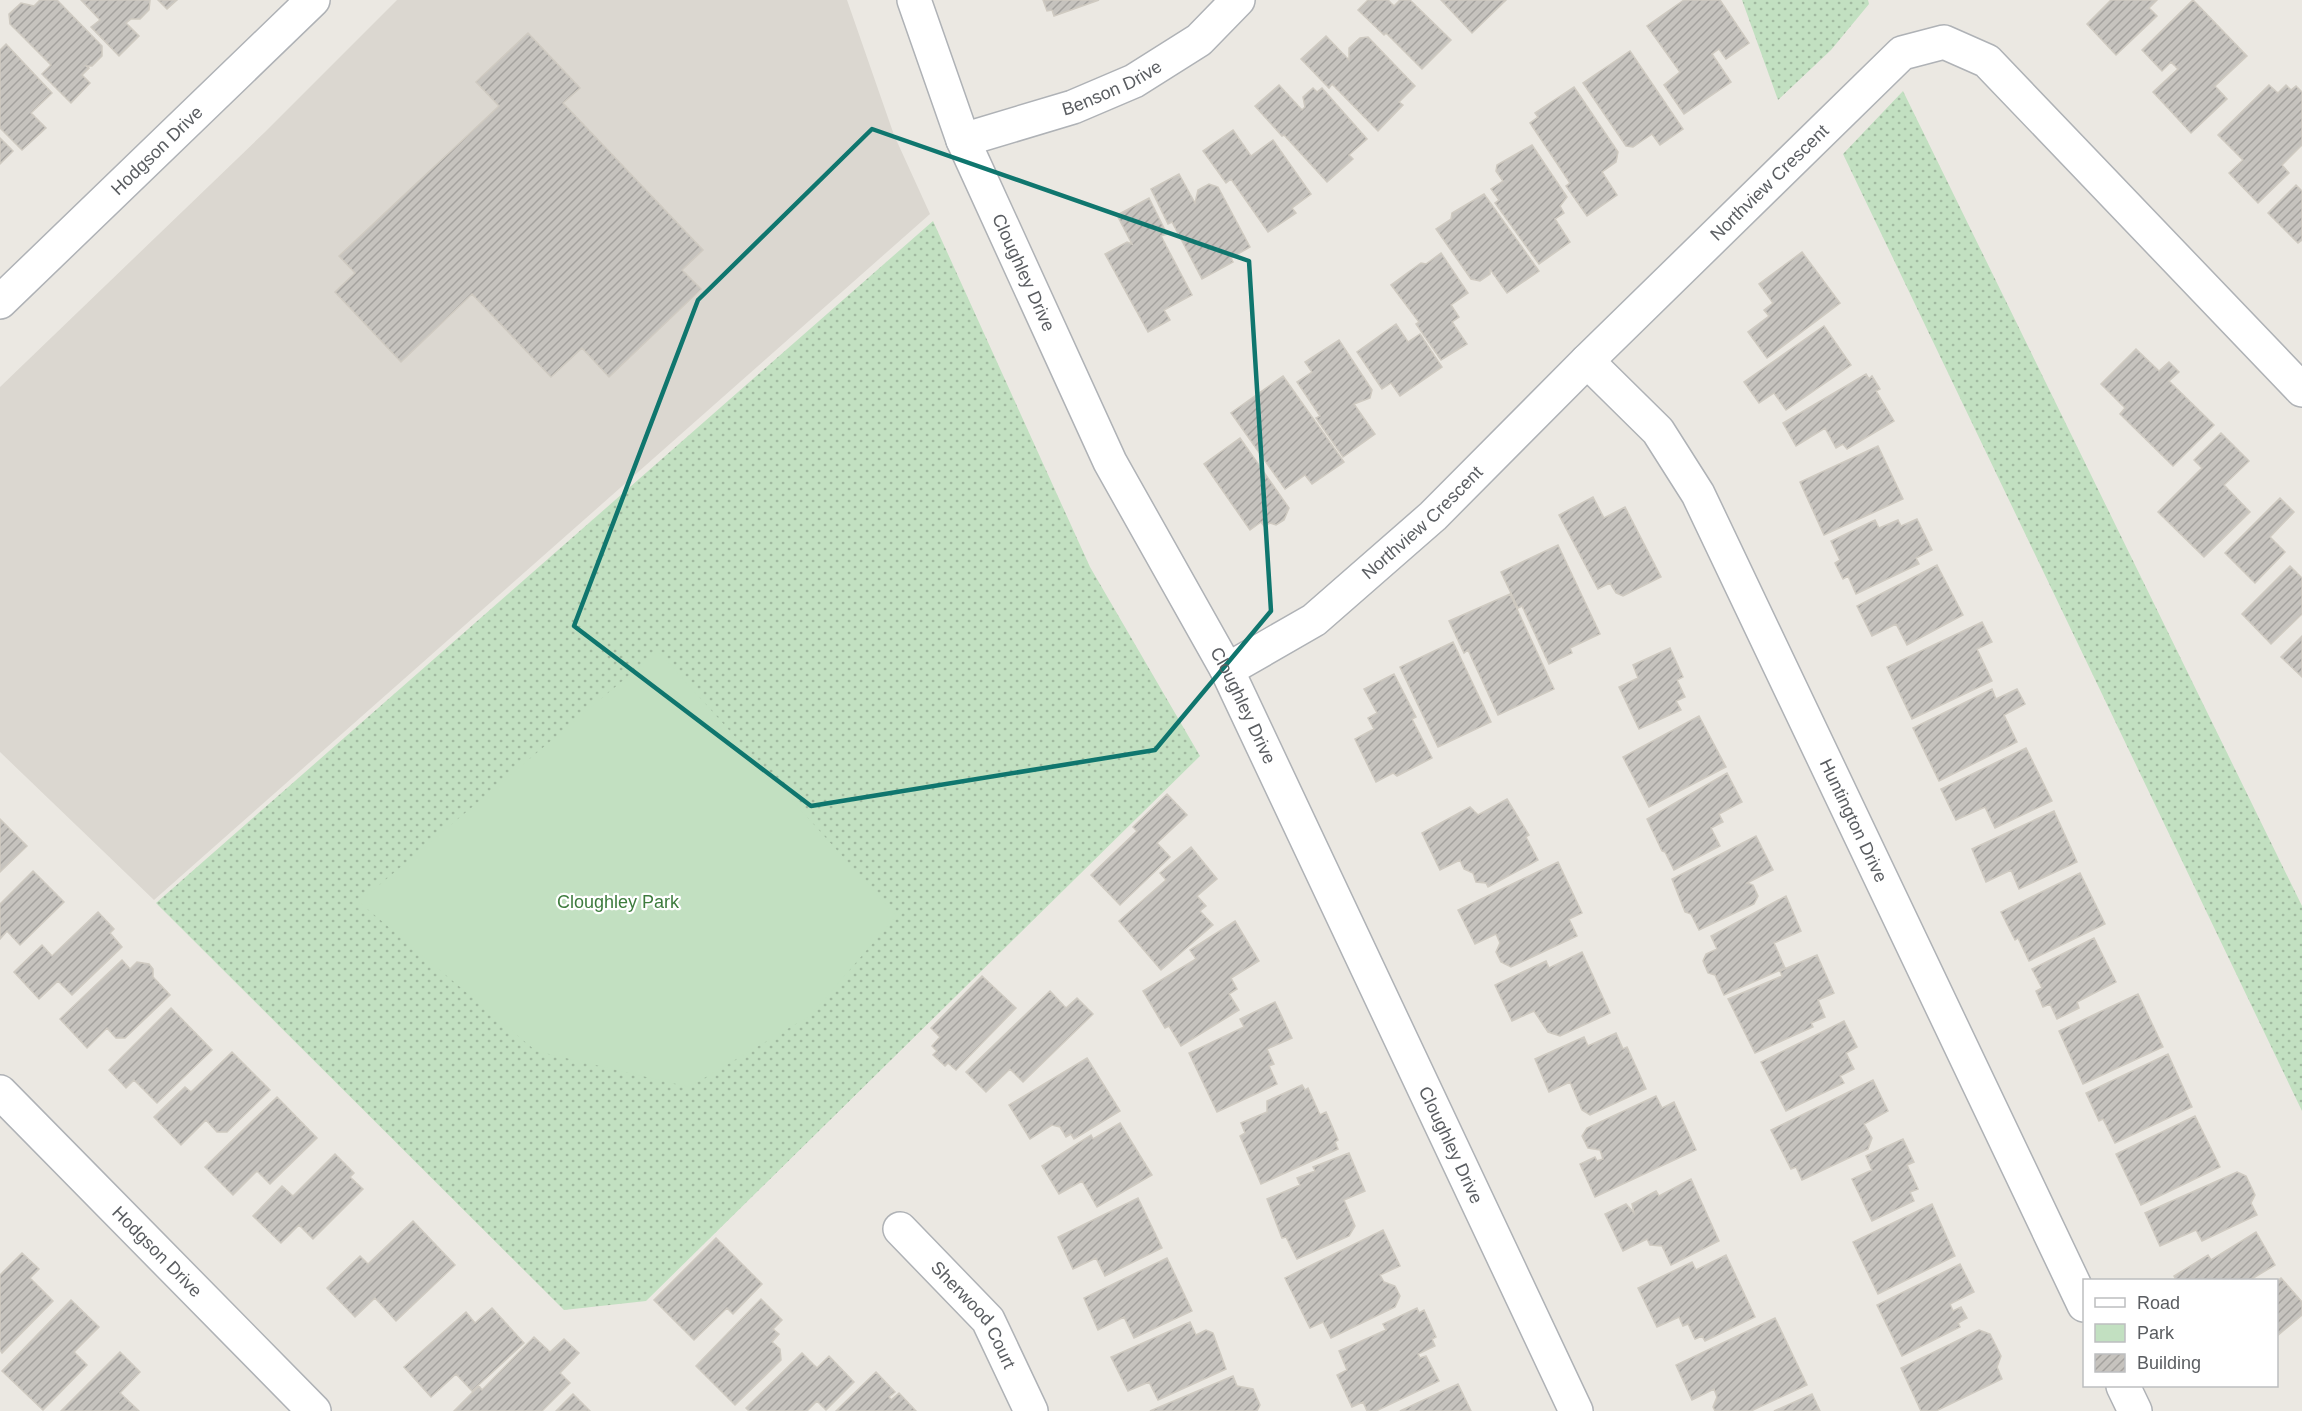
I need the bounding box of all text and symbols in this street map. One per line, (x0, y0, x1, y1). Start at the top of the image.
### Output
street label: Benson Drive (1060, 56, 1165, 120)
street label: Hodgson Drive (107, 102, 207, 199)
street label: Northview Crescent (1706, 121, 1833, 245)
street label: Cloughley Drive (988, 211, 1059, 334)
street label: Northview Crescent (1358, 462, 1487, 583)
street label: Cloughley Drive (1206, 644, 1280, 767)
street label: Huntington Drive (1816, 756, 1891, 885)
park label: Cloughley Park (557, 892, 680, 912)
street label: Cloughley Drive (1415, 1083, 1487, 1207)
street label: Hodgson Drive (108, 1202, 206, 1301)
street label: Sherwood Court (927, 1257, 1019, 1372)
legend (2083, 1279, 2278, 1387)
text: Road (2137, 1293, 2180, 1313)
text: Park (2137, 1323, 2175, 1343)
text: Building (2137, 1353, 2201, 1373)

